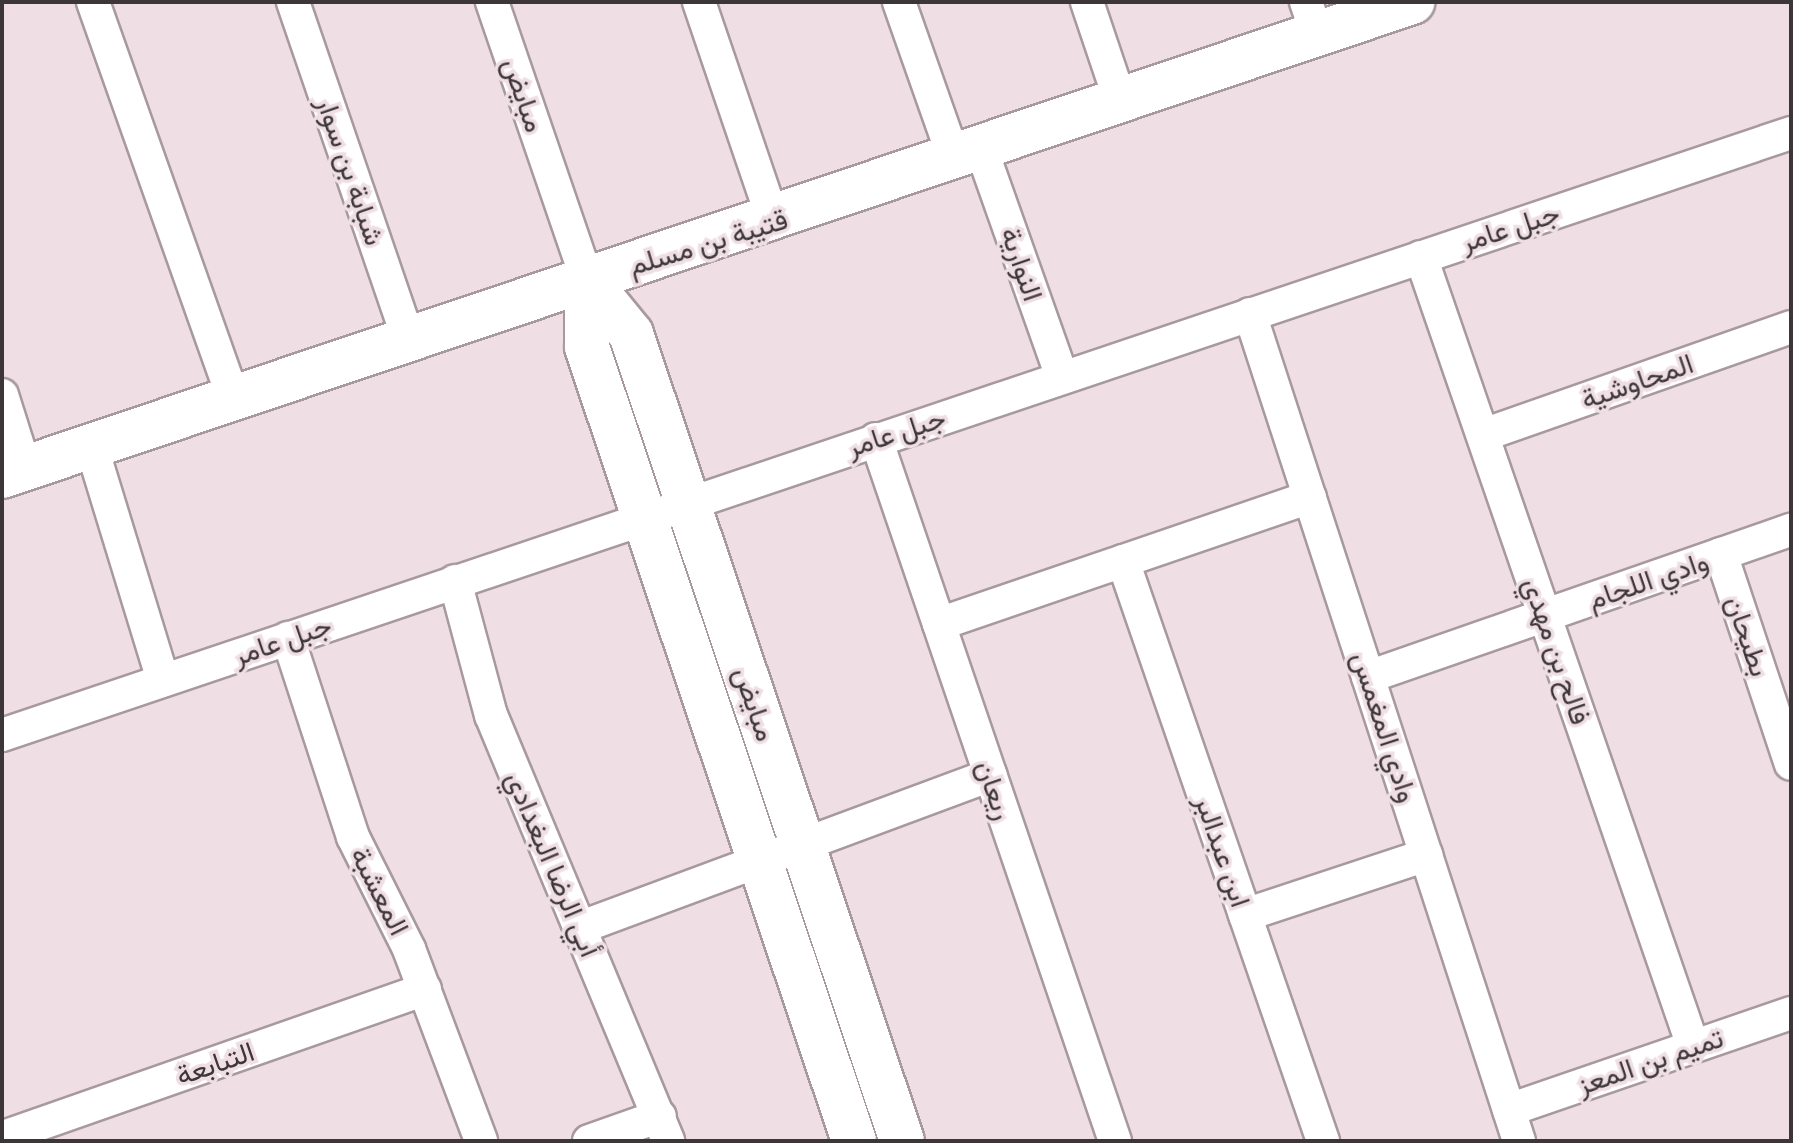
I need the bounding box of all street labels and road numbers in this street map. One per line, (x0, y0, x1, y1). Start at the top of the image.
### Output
street label: مبايض (496, 53, 552, 137)
street label: شبابة بن سوار (310, 92, 392, 250)
street label: جبل عامر (1456, 195, 1564, 259)
street label: قتيبة بن مسلم (624, 202, 792, 282)
street label: النوارية (994, 223, 1050, 305)
street label: المحاوشية (1577, 346, 1697, 416)
street label: جبل عامر (842, 400, 950, 464)
street label: وادي اللجام (1583, 544, 1713, 616)
street label: فالح بن مهدي (1516, 573, 1598, 729)
street label: بطيحان (1719, 591, 1777, 681)
street label: جبل عامر (228, 608, 336, 672)
street label: وادي المغمس (1345, 648, 1425, 806)
street label: مبايض (727, 662, 783, 746)
street label: ريعان (969, 756, 1021, 824)
street label: أبي الرضا البغدادي (499, 766, 607, 962)
street label: ابن عبدالبر (1188, 791, 1258, 911)
street label: المعشبة (344, 841, 416, 941)
street label: تميم بن المعز (1573, 1020, 1727, 1102)
street label: التبابعة (172, 1034, 258, 1092)

